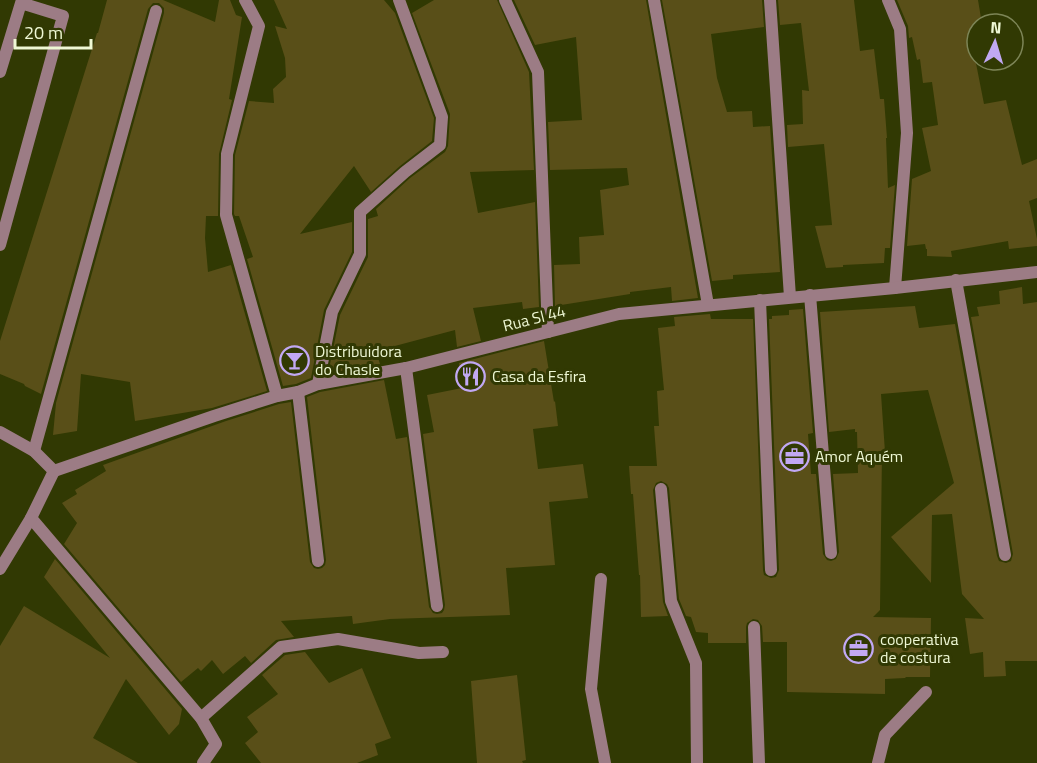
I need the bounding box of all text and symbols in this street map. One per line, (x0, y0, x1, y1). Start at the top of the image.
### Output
scale bar (15, 12, 92, 50)
north arrow (965, 12, 1025, 72)
text: N (990, 15, 1002, 39)
text: 20 m (24, 19, 63, 46)
street label: Rua Sl 44 (500, 299, 568, 337)
place label: Distribuidora do Chasle (315, 339, 402, 381)
bar icon: Distribuidora do Chasle (278, 344, 310, 376)
restaurant icon: Casa da Esfira (455, 360, 487, 392)
place label: Casa da Esfira (492, 364, 586, 388)
office icon: Amor Aquém (778, 440, 810, 472)
place label: Amor Aquém (815, 444, 903, 468)
place label: cooperativa de costura (880, 627, 959, 669)
office icon: cooperativa de costura (843, 632, 875, 664)

